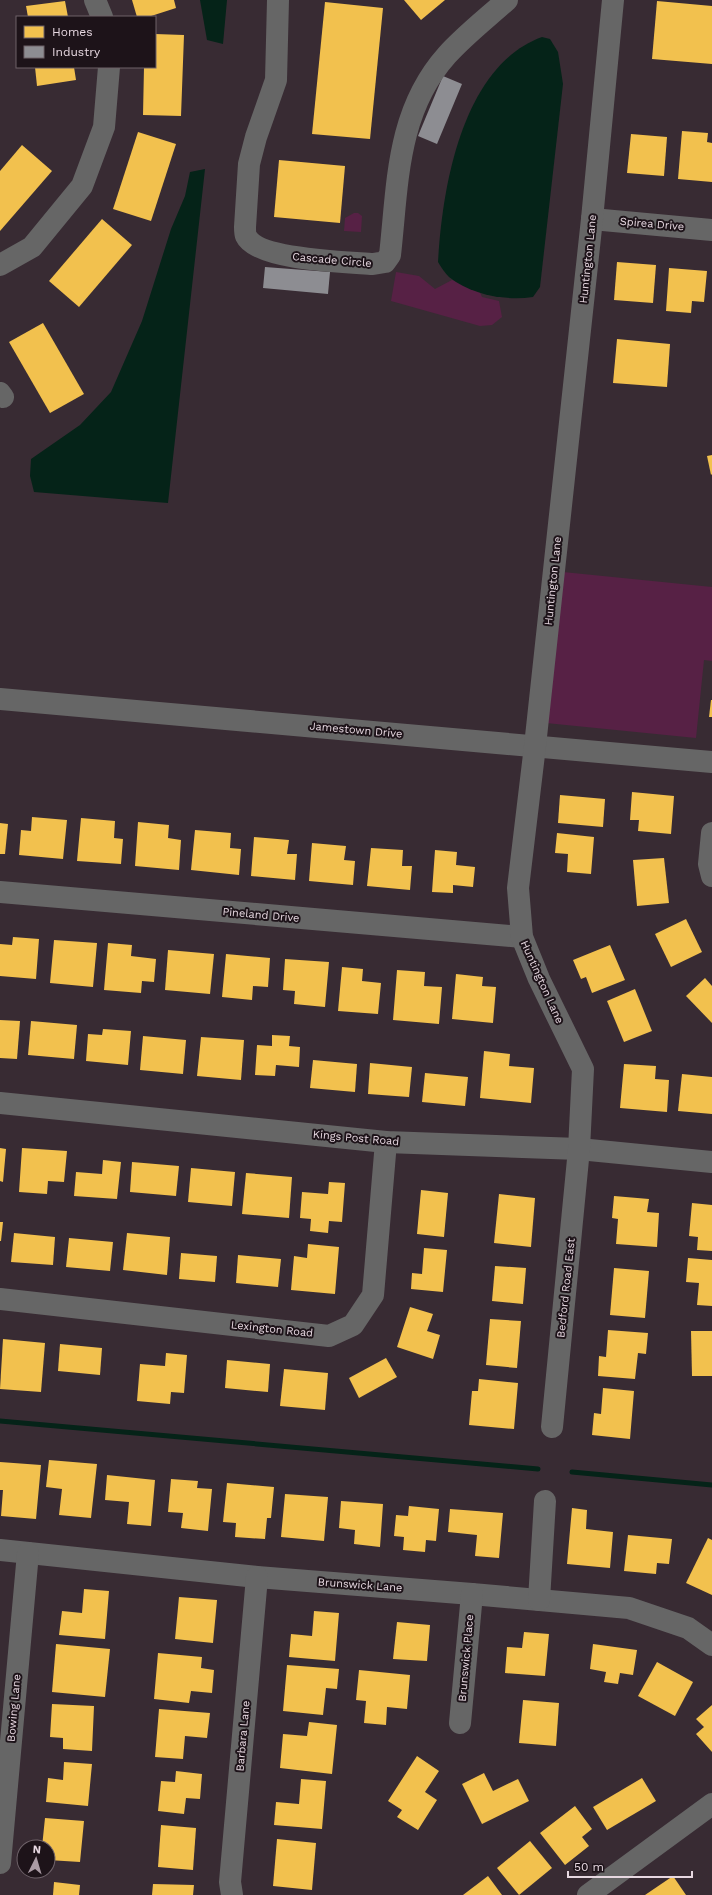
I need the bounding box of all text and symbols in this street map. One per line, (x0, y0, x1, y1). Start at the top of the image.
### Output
legend (16, 16, 156, 68)
text: Homes (52, 25, 93, 39)
text: Industry (52, 45, 101, 59)
street label: Huntington Lane (577, 214, 599, 304)
street label: Spirea Drive (619, 215, 685, 233)
street label: Cascade Circle (292, 250, 372, 270)
street label: Huntington Lane (542, 536, 564, 626)
street label: Jamestown Drive (309, 719, 403, 741)
street label: Pineland Drive (222, 905, 300, 925)
street label: Huntington Lane (518, 939, 566, 1025)
street label: Kings Post Road (312, 1128, 400, 1148)
street label: Bedford Road East (554, 1237, 578, 1339)
street label: Lexington Road (230, 1318, 314, 1340)
street label: Brunswick Lane (317, 1576, 403, 1594)
street label: Brunswick Place (456, 1614, 476, 1702)
street label: Bowing Lane (5, 1674, 23, 1742)
street label: Barbara Lane (233, 1700, 253, 1772)
north arrow (16, 1839, 56, 1879)
text: N (32, 1843, 41, 1856)
scale bar (568, 1853, 692, 1879)
text: 50 m (574, 1860, 604, 1874)

